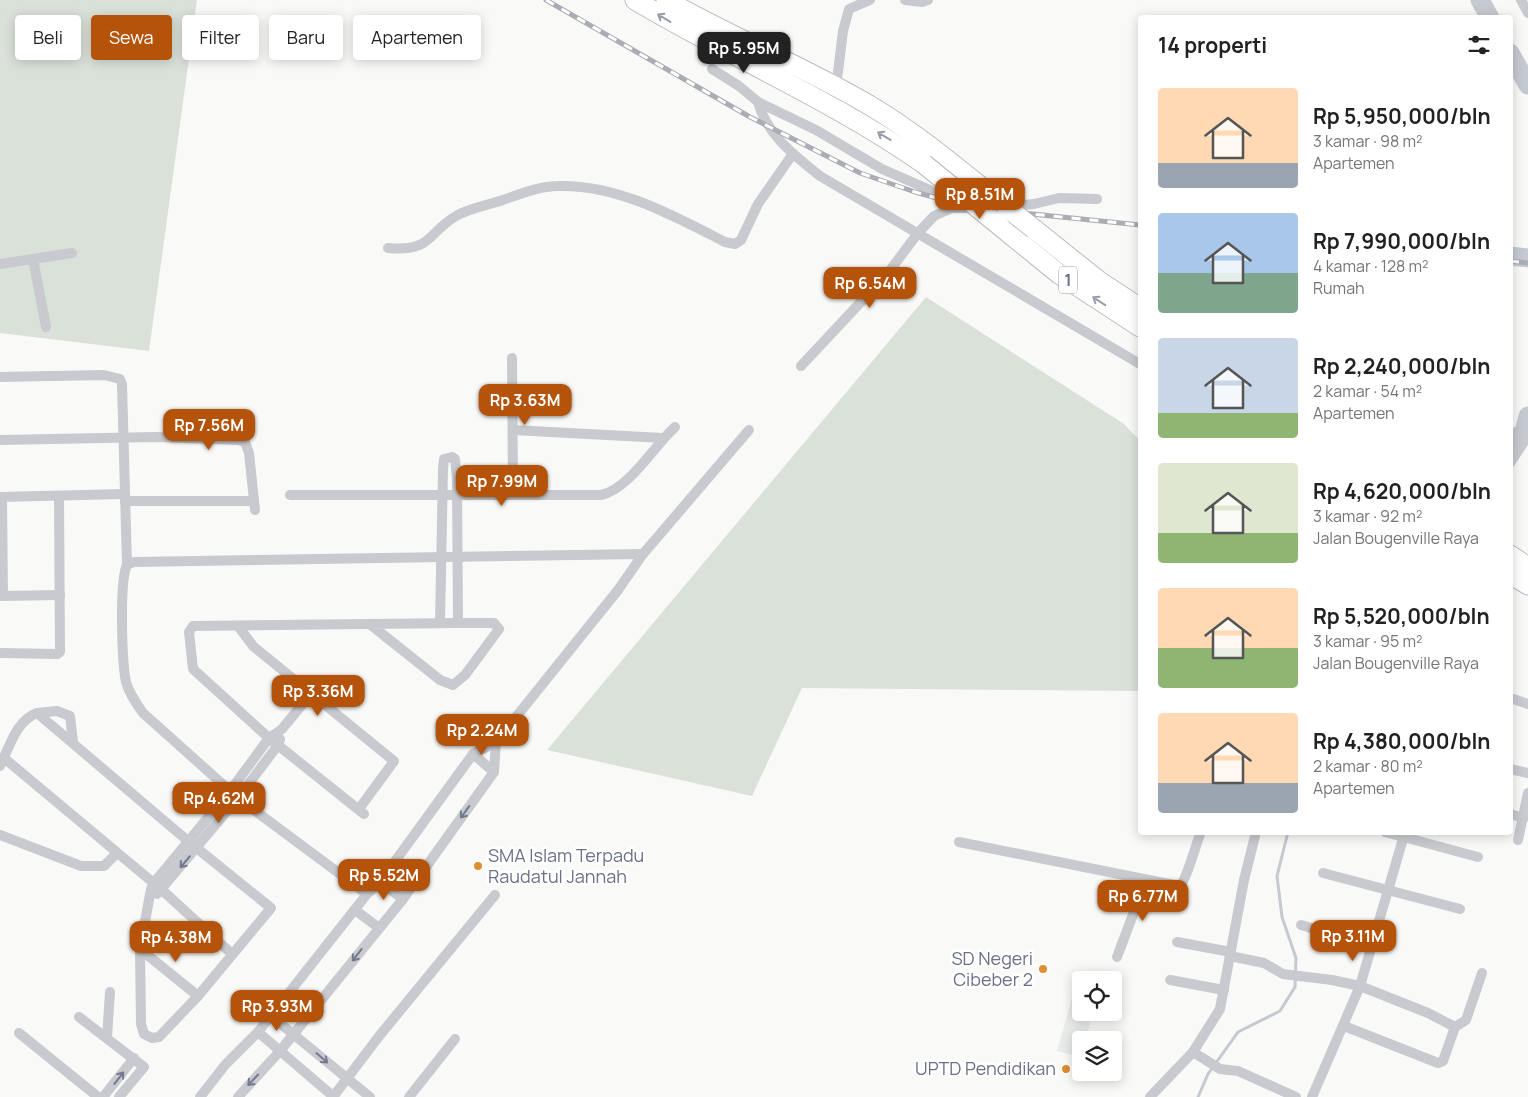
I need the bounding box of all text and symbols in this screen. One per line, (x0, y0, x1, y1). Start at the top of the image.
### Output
one-way arrow (657, 12, 671, 22)
chip: Beli (15, 15, 81, 60)
chip: Sewa (91, 15, 172, 60)
chip: Filter (182, 15, 259, 60)
chip: Baru (269, 15, 343, 60)
chip: Apartemen (353, 15, 481, 60)
text: 14 properti (1158, 31, 1267, 59)
icon: filters (1465, 31, 1493, 59)
pin: Rp 5.95M (692, 32, 796, 74)
text: Rp 5.95M (709, 37, 779, 59)
text: Rp 5,950,000/bln (1313, 102, 1491, 130)
icon: home (1198, 108, 1258, 168)
text: 3 kamar · 98 m² (1313, 130, 1423, 152)
one-way arrow (877, 131, 891, 141)
text: Apartemen (1313, 152, 1395, 174)
pin: Rp 8.51M (928, 178, 1032, 220)
text: Rp 8.51M (946, 183, 1014, 205)
text: Rp 7,990,000/bln (1313, 227, 1490, 255)
icon: home (1198, 233, 1258, 293)
text: 4 kamar · 128 m² (1313, 255, 1429, 277)
pin: Rp 6.54M (818, 266, 922, 309)
road number: 1 (1059, 266, 1077, 294)
text: Rp 6.54M (834, 272, 906, 294)
text: Rumah (1313, 277, 1365, 299)
one-way arrow (1093, 295, 1107, 305)
text: Rp 2,240,000/bln (1313, 352, 1490, 380)
icon: home (1198, 358, 1258, 418)
text: 2 kamar · 54 m² (1313, 380, 1422, 402)
pin: Rp 3.63M (473, 384, 577, 426)
text: Rp 3.63M (490, 389, 560, 411)
text: Apartemen (1313, 402, 1395, 424)
pin: Rp 7.56M (157, 408, 261, 451)
text: Rp 7.56M (174, 414, 244, 436)
pin: Rp 7.99M (450, 464, 554, 507)
text: Rp 7.99M (467, 470, 537, 492)
text: Rp 4,620,000/bln (1313, 477, 1491, 505)
icon: home (1198, 483, 1258, 543)
text: 3 kamar · 92 m² (1313, 505, 1422, 527)
text: Jalan Bougenville Raya (1313, 527, 1479, 549)
text: Rp 5,520,000/bln (1313, 602, 1490, 630)
icon: home (1198, 608, 1258, 668)
text: 3 kamar · 95 m² (1313, 630, 1422, 652)
text: Jalan Bougenville Raya (1313, 652, 1479, 674)
pin: Rp 3.36M (266, 674, 370, 717)
text: Rp 3.36M (283, 680, 353, 702)
pin: Rp 2.24M (430, 714, 534, 756)
text: Rp 2.24M (447, 719, 517, 741)
text: Rp 4,380,000/bln (1313, 727, 1491, 755)
icon: home (1198, 733, 1258, 793)
text: 2 kamar · 80 m² (1313, 755, 1423, 777)
text: Apartemen (1313, 777, 1395, 799)
pin: Rp 4.62M (167, 782, 271, 824)
text: Rp 4.62M (183, 787, 255, 809)
one-way arrow (460, 805, 470, 819)
place label: SMA Islam Terpadu Raudatul Jannah (488, 843, 644, 888)
one-way arrow (180, 855, 191, 868)
pin: Rp 5.52M (332, 858, 436, 901)
marker: SMA Islam Terpadu Raudatul Jannah (472, 860, 484, 872)
text: Rp 5.52M (349, 864, 419, 886)
pin: Rp 6.77M (1091, 880, 1195, 922)
text: Rp 6.77M (1108, 885, 1178, 907)
pin: Rp 4.38M (124, 920, 228, 963)
pin: Rp 3.11M (1301, 920, 1405, 962)
text: Rp 3.11M (1321, 925, 1385, 947)
text: Rp 4.38M (141, 926, 211, 948)
place label: SD Negeri Cibeber 2 (952, 946, 1033, 991)
one-way arrow (352, 949, 363, 962)
marker: SD Negeri Cibeber 2 (1037, 963, 1049, 975)
map controls (1072, 971, 1122, 1081)
button: locate (1072, 971, 1122, 1021)
pin: Rp 3.93M (225, 990, 329, 1032)
text: Rp 3.93M (242, 995, 312, 1017)
button: layers (1072, 1031, 1122, 1081)
one-way arrow (315, 1052, 328, 1063)
place label: UPTD Pendidikan (915, 1056, 1056, 1080)
marker: UPTD Pendidikan (1060, 1063, 1072, 1075)
one-way arrow (113, 1071, 124, 1084)
one-way arrow (247, 1074, 259, 1087)

